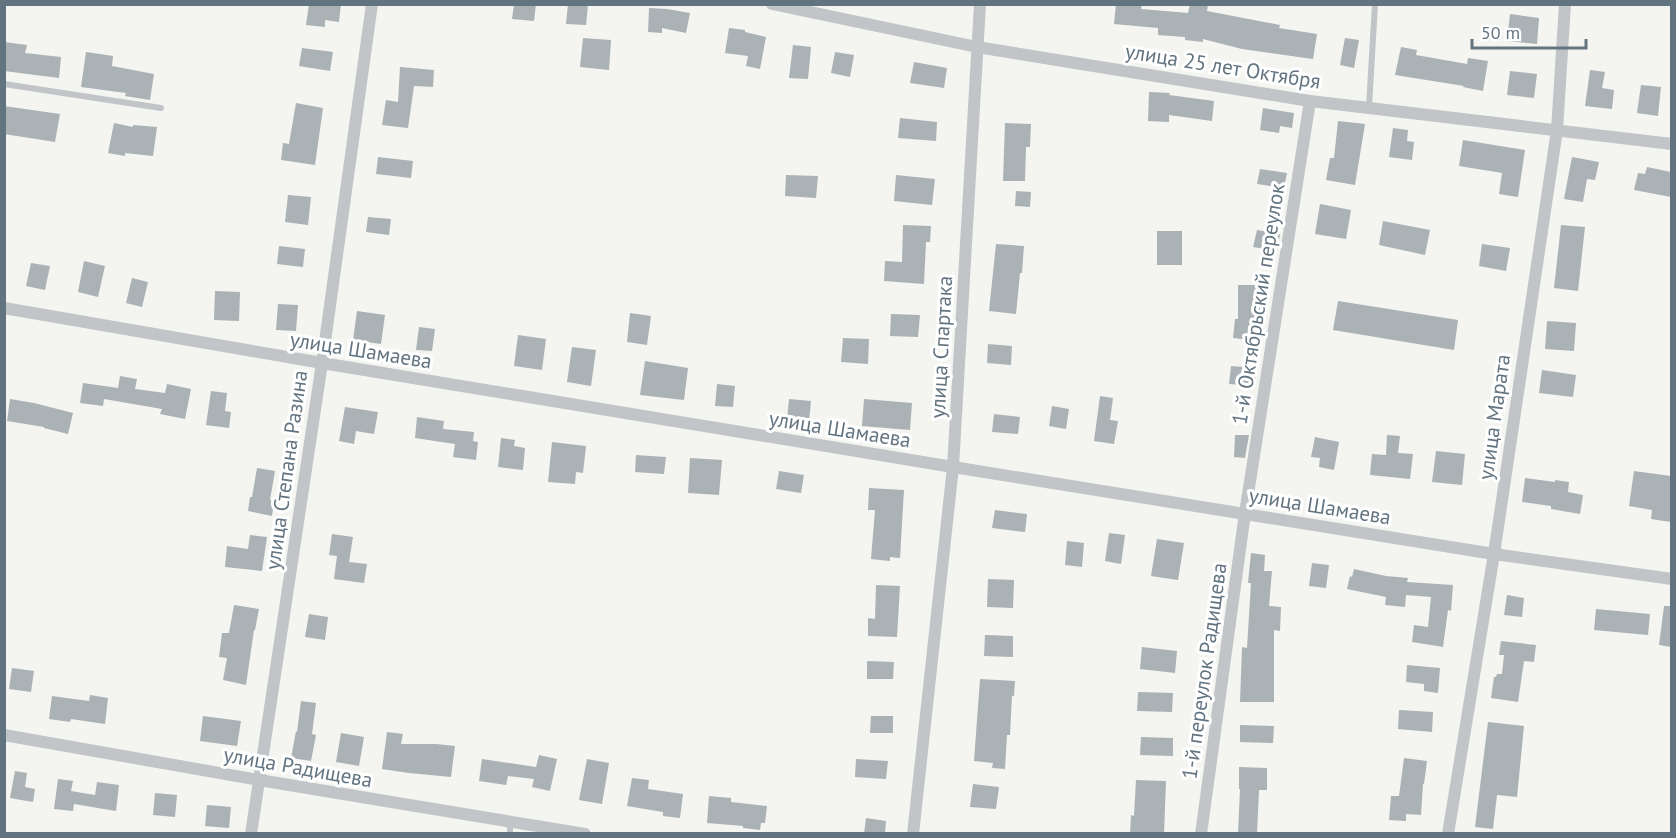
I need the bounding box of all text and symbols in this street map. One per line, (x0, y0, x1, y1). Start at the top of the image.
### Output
scale bar (1472, 12, 1586, 50)
text: 50 m (1481, 21, 1520, 44)
street label: улица 25 лет Октября (1123, 37, 1323, 95)
street label: 1-й Октябрьский переулок (1226, 181, 1290, 427)
street label: улица Спартака (924, 275, 958, 419)
street label: улица Шамаева (288, 325, 434, 375)
street label: улица Марата (1472, 352, 1516, 482)
street label: улица Степана Разина (259, 368, 313, 572)
street label: улица Шамаева (767, 404, 913, 454)
street label: улица Шамаева (1247, 481, 1393, 531)
street label: 1-й переулок Радищева (1175, 561, 1233, 781)
street label: улица Радищева (221, 741, 375, 793)

